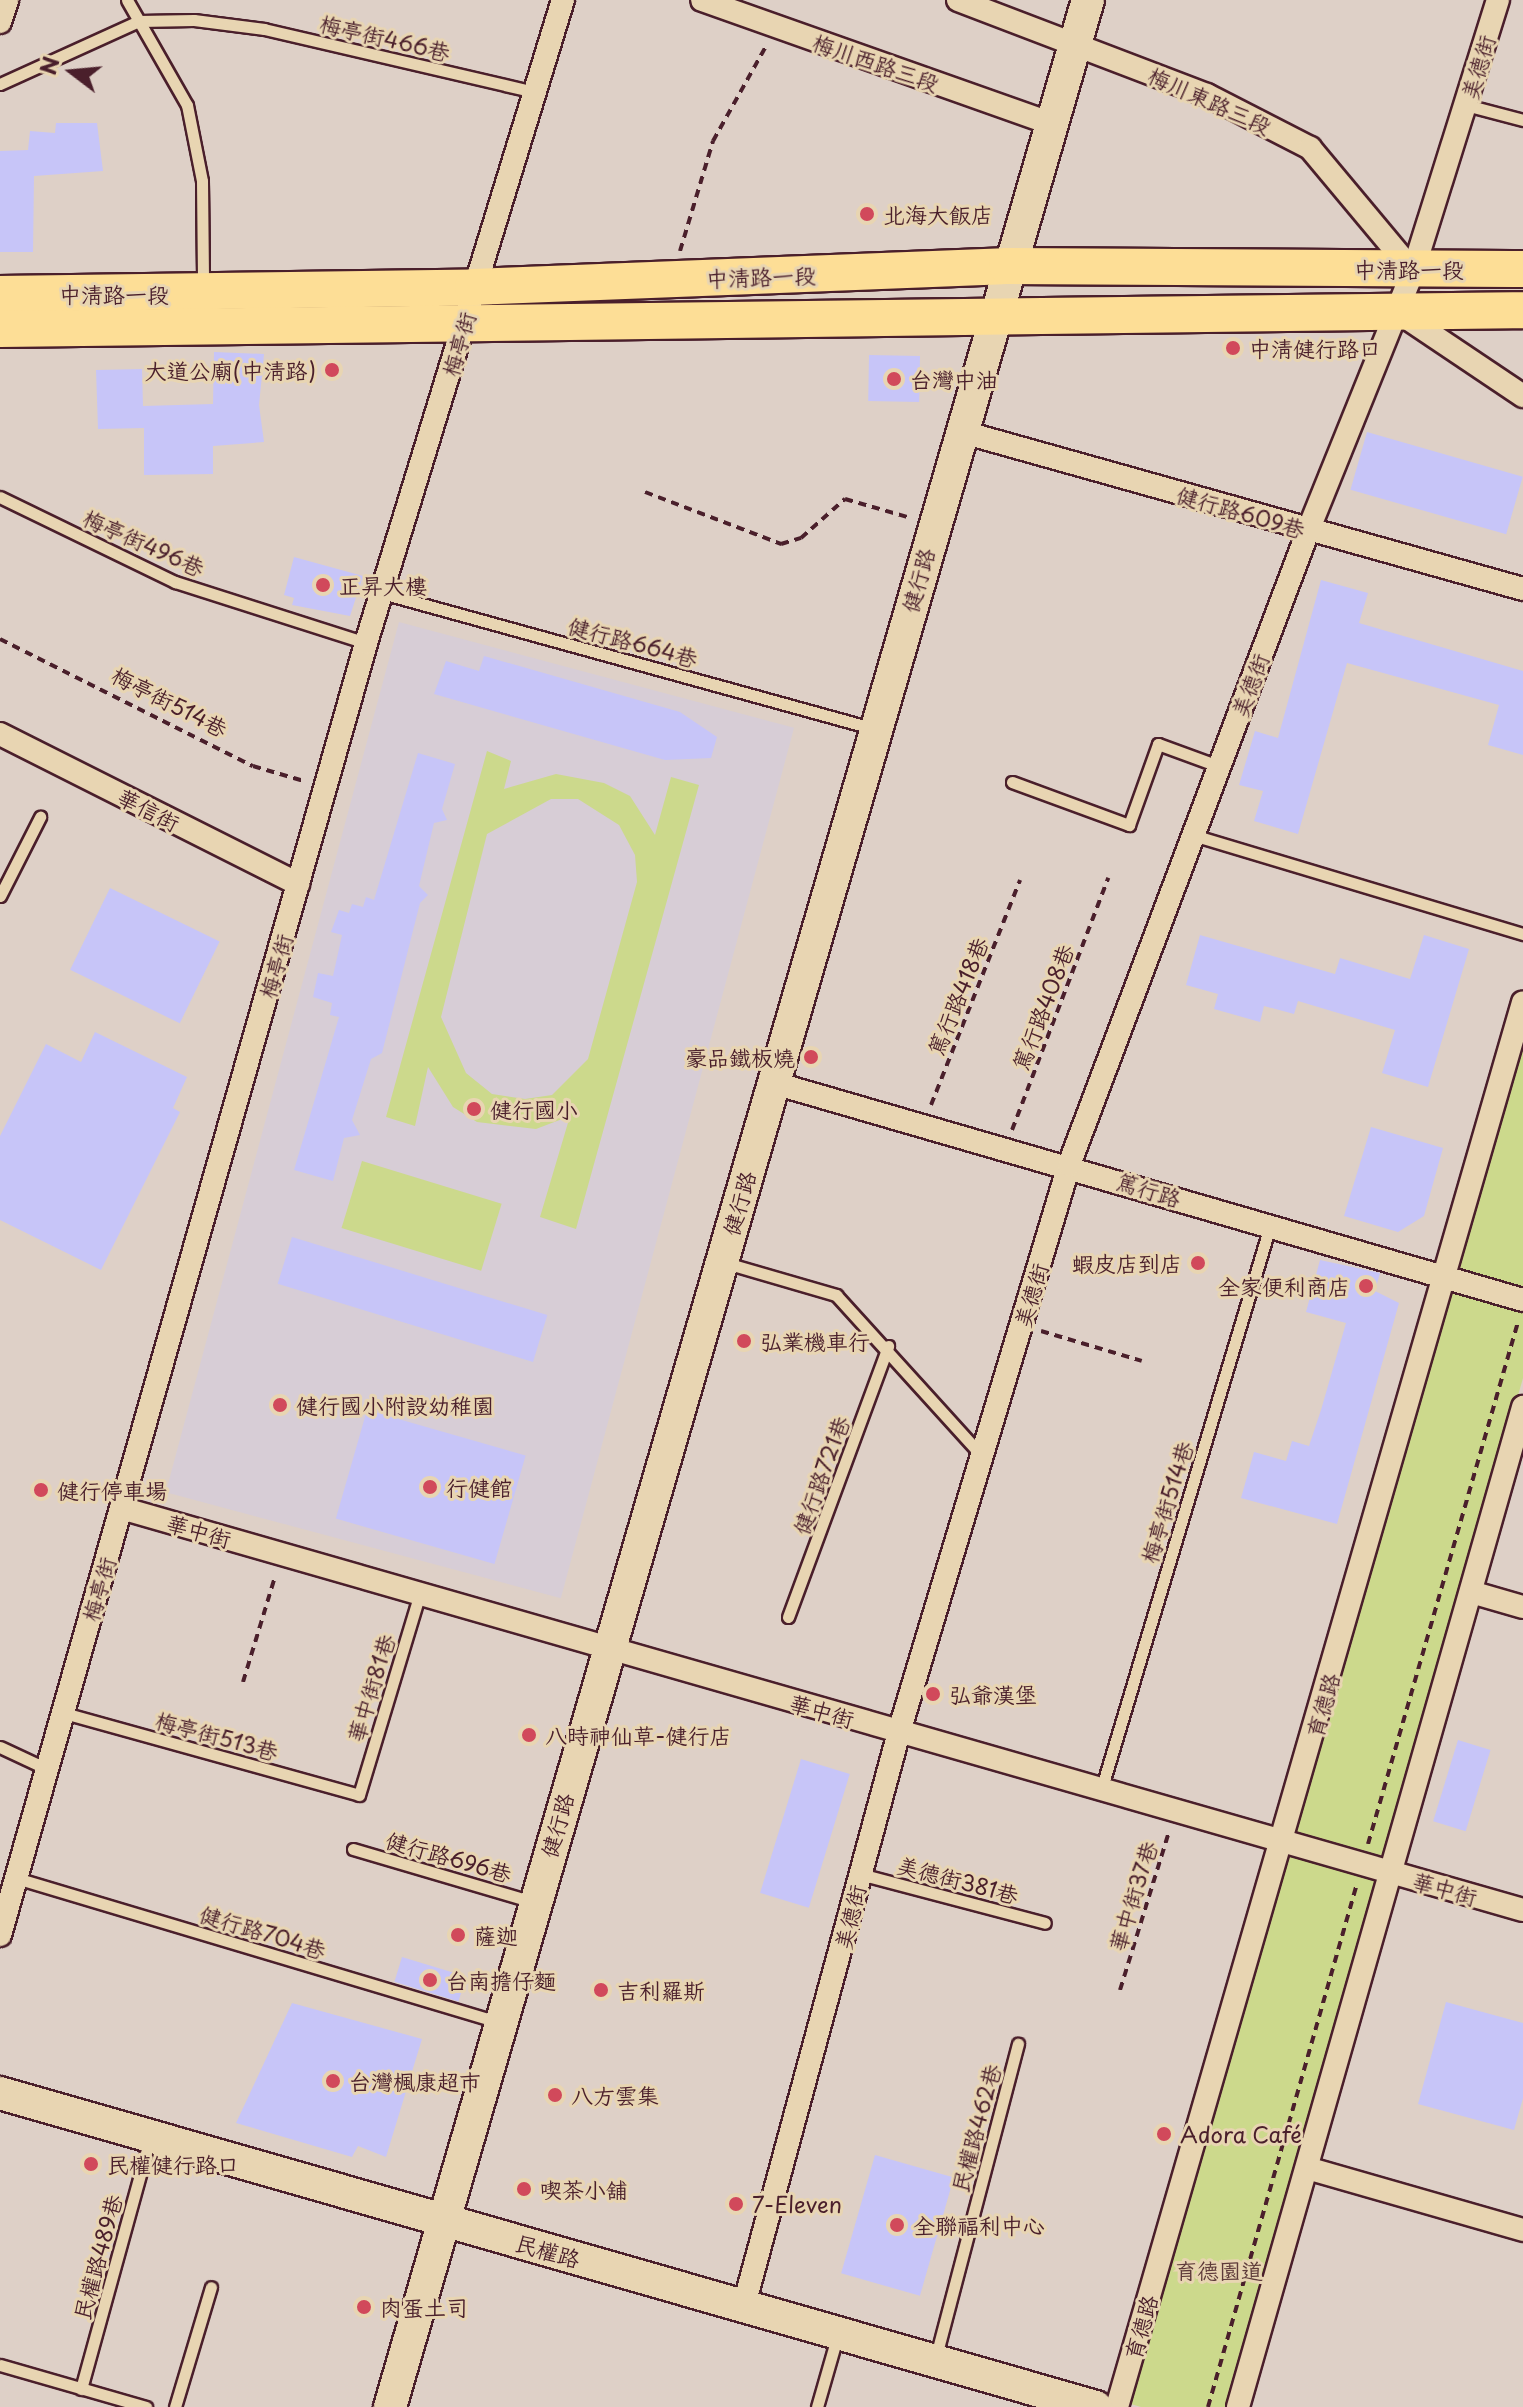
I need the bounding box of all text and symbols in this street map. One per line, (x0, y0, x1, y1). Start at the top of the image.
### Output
street label: 梅亭街466巷 (317, 9, 453, 65)
street label: 梅川西路三段 (809, 28, 943, 96)
north arrow (32, 32, 112, 112)
street label: 美德街 (1455, 32, 1499, 102)
text: N (30, 52, 67, 78)
street label: 梅川東路三段 (1144, 61, 1276, 139)
place label: 北海大飯店 (883, 201, 993, 227)
marker: 北海大飯店 (858, 205, 876, 223)
street label: 中清路一段 (1354, 256, 1464, 282)
street label: 中清路一段 (706, 261, 816, 291)
street label: 中清路一段 (59, 281, 169, 307)
street label: 梅亭街 (436, 309, 480, 379)
place label: 中清健行路口 (1249, 335, 1381, 361)
marker: 中清健行路口 (1224, 339, 1242, 357)
place label: 大道公廟(中清路) (145, 357, 316, 383)
marker: 大道公廟(中清路) (323, 361, 341, 379)
place label: 台灣中油 (910, 366, 998, 392)
marker: 台灣中油 (885, 370, 903, 388)
street label: 健行路609巷 (1174, 480, 1308, 542)
street label: 梅亭街496巷 (79, 504, 209, 580)
street label: 健行路 (895, 545, 939, 615)
place label: 正昇大樓 (339, 572, 427, 598)
marker: 正昇大樓 (314, 576, 332, 594)
street label: 健行路664巷 (565, 611, 701, 671)
street label: 美德街 (1225, 649, 1273, 721)
street label: 梅亭街514巷 (108, 661, 232, 741)
street label: 華信街 (114, 782, 184, 836)
street label: 梅亭街 (253, 931, 297, 1001)
street label: 篤行路418巷 (921, 933, 993, 1059)
street label: 篤行路408巷 (1006, 940, 1078, 1074)
place label: 豪品鐵板燒 (685, 1044, 795, 1070)
marker: 豪品鐵板燒 (802, 1048, 820, 1066)
place label: 健行國小 (490, 1096, 578, 1122)
marker: 健行國小 (465, 1100, 483, 1118)
street label: 篤行路 (1114, 1167, 1184, 1211)
street label: 健行路 (716, 1168, 760, 1238)
place label: 蝦皮店到店 (1072, 1250, 1182, 1276)
marker: 蝦皮店到店 (1189, 1254, 1207, 1272)
street label: 美德街 (1008, 1260, 1052, 1330)
place label: 全家便利商店 (1218, 1273, 1350, 1299)
marker: 全家便利商店 (1357, 1277, 1375, 1295)
place label: 弘業機車行 (760, 1328, 870, 1354)
marker: 弘業機車行 (735, 1332, 753, 1350)
place label: 健行國小附設幼稚園 (296, 1392, 494, 1418)
marker: 健行國小附設幼稚園 (271, 1396, 289, 1414)
street label: 健行路721巷 (786, 1412, 854, 1538)
street label: 梅亭街514巷 (1135, 1438, 1197, 1566)
place label: 行健館 (446, 1474, 512, 1500)
place label: 健行停車場 (57, 1477, 167, 1503)
marker: 行健館 (421, 1478, 439, 1496)
marker: 健行停車場 (32, 1481, 50, 1499)
street label: 華中街 (164, 1508, 234, 1552)
street label: 梅亭街 (76, 1554, 120, 1624)
street label: 華中街81巷 (341, 1631, 399, 1745)
street label: 育德路 (1300, 1670, 1344, 1740)
place label: 弘爺漢堡 (949, 1681, 1037, 1707)
marker: 弘爺漢堡 (924, 1685, 942, 1703)
street label: 華中街 (787, 1688, 857, 1732)
street label: 梅亭街513巷 (153, 1706, 281, 1764)
place label: 八時神仙草-健行店 (545, 1722, 732, 1748)
marker: 八時神仙草-健行店 (520, 1726, 538, 1744)
street label: 健行路 (534, 1790, 578, 1860)
street label: 健行路696巷 (383, 1825, 515, 1887)
street label: 華中街37巷 (1103, 1838, 1161, 1954)
street label: 美德街381巷 (895, 1850, 1021, 1908)
street label: 華中街 (1410, 1866, 1480, 1910)
street label: 美德街 (828, 1882, 870, 1952)
street label: 健行路704巷 (197, 1899, 329, 1963)
place label: 薩迦 (474, 1922, 518, 1948)
marker: 薩迦 (449, 1926, 467, 1944)
place label: 台南擔仔麵 (446, 1967, 556, 1993)
marker: 台南擔仔麵 (421, 1971, 439, 1989)
place label: 吉利羅斯 (617, 1977, 705, 2003)
marker: 吉利羅斯 (592, 1981, 610, 1999)
street label: 民權路462巷 (945, 2061, 1005, 2195)
place label: 台灣楓康超市 (349, 2068, 481, 2094)
marker: 台灣楓康超市 (324, 2072, 342, 2090)
place label: 八方雲集 (571, 2082, 659, 2108)
marker: 八方雲集 (546, 2086, 564, 2104)
place label: Adora Café (1180, 2121, 1303, 2147)
marker: Adora Café (1155, 2125, 1173, 2143)
place label: 民權健行路口 (107, 2151, 239, 2177)
marker: 民權健行路口 (82, 2155, 100, 2173)
place label: 喫茶小舖 (540, 2176, 628, 2202)
marker: 喫茶小舖 (515, 2180, 533, 2198)
street label: 民權路489巷 (68, 2191, 126, 2323)
place label: 7-Eleven (752, 2191, 842, 2217)
marker: 7-Eleven (727, 2195, 745, 2213)
place label: 全聯福利中心 (913, 2212, 1045, 2238)
marker: 全聯福利中心 (888, 2216, 906, 2234)
street label: 民權路 (513, 2228, 583, 2272)
park label: 育德園道 (1175, 2257, 1263, 2283)
street label: 育德路 (1118, 2292, 1162, 2362)
place label: 肉蛋土司 (380, 2294, 468, 2320)
marker: 肉蛋土司 (355, 2298, 373, 2316)

